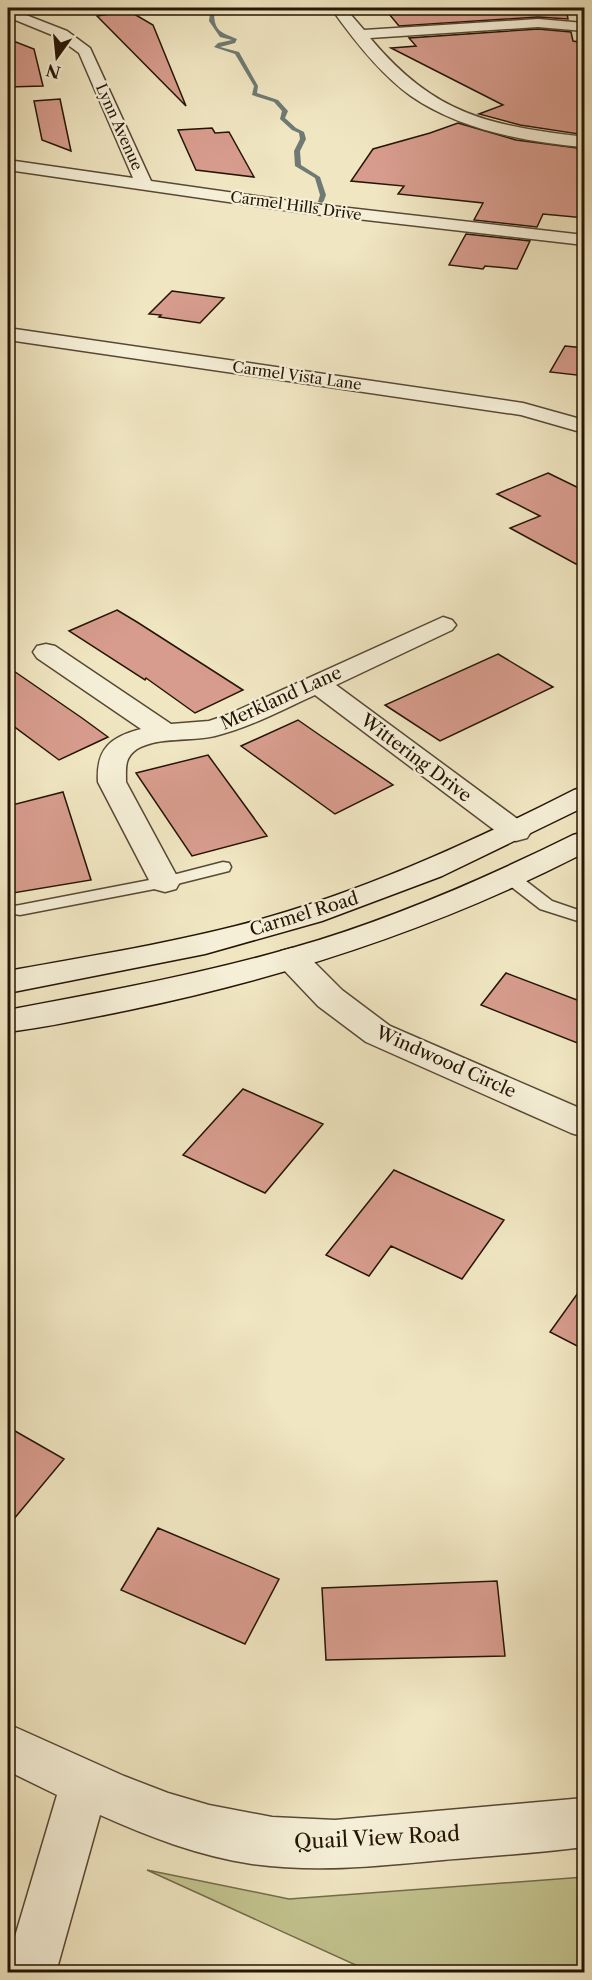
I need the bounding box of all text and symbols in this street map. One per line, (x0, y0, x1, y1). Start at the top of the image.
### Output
north arrow (27, 27, 87, 87)
text: N (44, 60, 62, 83)
street label: Lynn Avenue (92, 81, 147, 173)
street label: Carmel Hills Drive (229, 187, 363, 224)
street label: Carmel Vista Lane (231, 357, 363, 394)
street label: Merkland Lane (217, 661, 345, 735)
street label: Wittering Drive (355, 708, 476, 807)
street label: Carmel Road (247, 887, 361, 941)
street label: Windwood Circle (372, 1021, 519, 1103)
street label: Quail View Road (293, 1821, 461, 1854)

